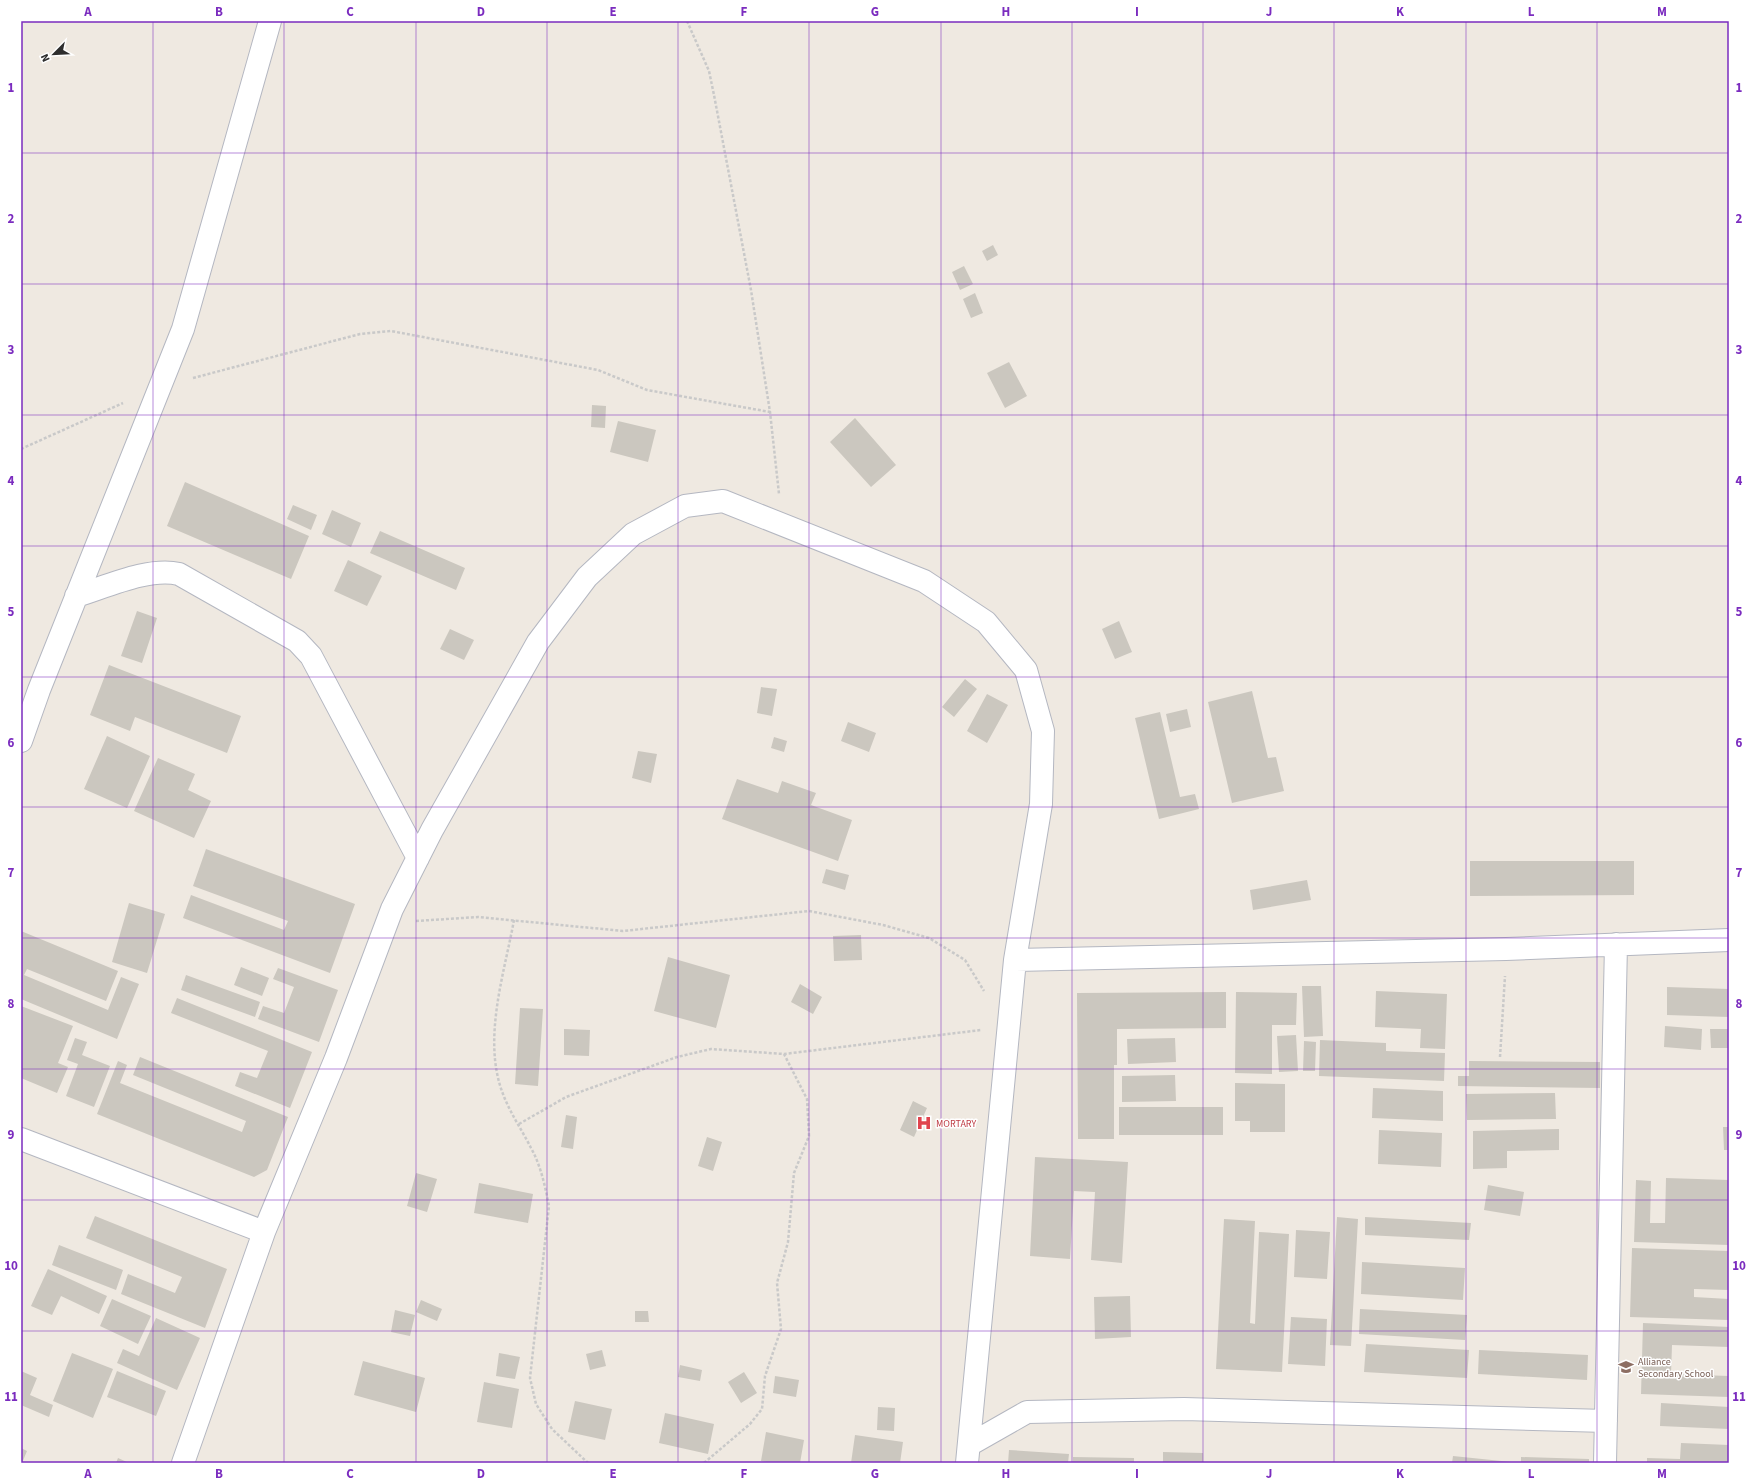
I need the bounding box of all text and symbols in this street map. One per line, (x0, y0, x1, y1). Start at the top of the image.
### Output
text: A (83, 3, 92, 21)
text: B (215, 3, 223, 21)
text: C (346, 3, 354, 21)
text: D (477, 3, 485, 21)
text: E (609, 3, 617, 21)
text: F (741, 3, 748, 21)
text: G (871, 3, 879, 21)
text: H (1002, 3, 1010, 21)
text: I (1135, 3, 1139, 21)
text: J (1266, 3, 1272, 21)
text: K (1396, 3, 1405, 21)
text: L (1528, 3, 1535, 21)
text: M (1657, 3, 1667, 21)
north arrow (34, 34, 74, 74)
text: N (37, 51, 54, 64)
text: 1 (8, 79, 15, 97)
text: 1 (1736, 79, 1743, 97)
text: 2 (8, 210, 15, 228)
text: 2 (1736, 210, 1743, 228)
text: 3 (8, 341, 15, 359)
text: 3 (1736, 341, 1743, 359)
text: 4 (8, 472, 15, 490)
text: 4 (1736, 472, 1743, 490)
text: 5 (8, 603, 15, 621)
text: 5 (1736, 603, 1743, 621)
text: 6 (8, 734, 15, 752)
text: 6 (1736, 734, 1743, 752)
text: 7 (8, 864, 15, 882)
text: 7 (1736, 864, 1743, 882)
text: 8 (8, 995, 15, 1013)
text: 8 (1736, 995, 1743, 1013)
hospital icon: MORTARY (915, 1114, 933, 1132)
place label: MORTARY (936, 1117, 977, 1131)
text: 9 (8, 1126, 15, 1144)
text: 9 (1736, 1126, 1743, 1144)
text: 10 (4, 1257, 18, 1275)
text: 10 (1732, 1257, 1746, 1275)
place label: Alliance Secondary School (1638, 1355, 1714, 1381)
school or university icon: Alliance Secondary School (1617, 1358, 1635, 1376)
text: 11 (4, 1388, 18, 1406)
text: 11 (1732, 1388, 1746, 1406)
text: A (83, 1465, 92, 1483)
text: B (215, 1465, 223, 1483)
text: C (346, 1465, 354, 1483)
text: D (477, 1465, 485, 1483)
text: E (609, 1465, 617, 1483)
text: F (741, 1465, 748, 1483)
text: G (871, 1465, 879, 1483)
text: H (1002, 1465, 1010, 1483)
text: I (1135, 1465, 1139, 1483)
text: J (1266, 1465, 1272, 1483)
text: K (1396, 1465, 1405, 1483)
text: L (1528, 1465, 1535, 1483)
text: M (1657, 1465, 1667, 1483)

